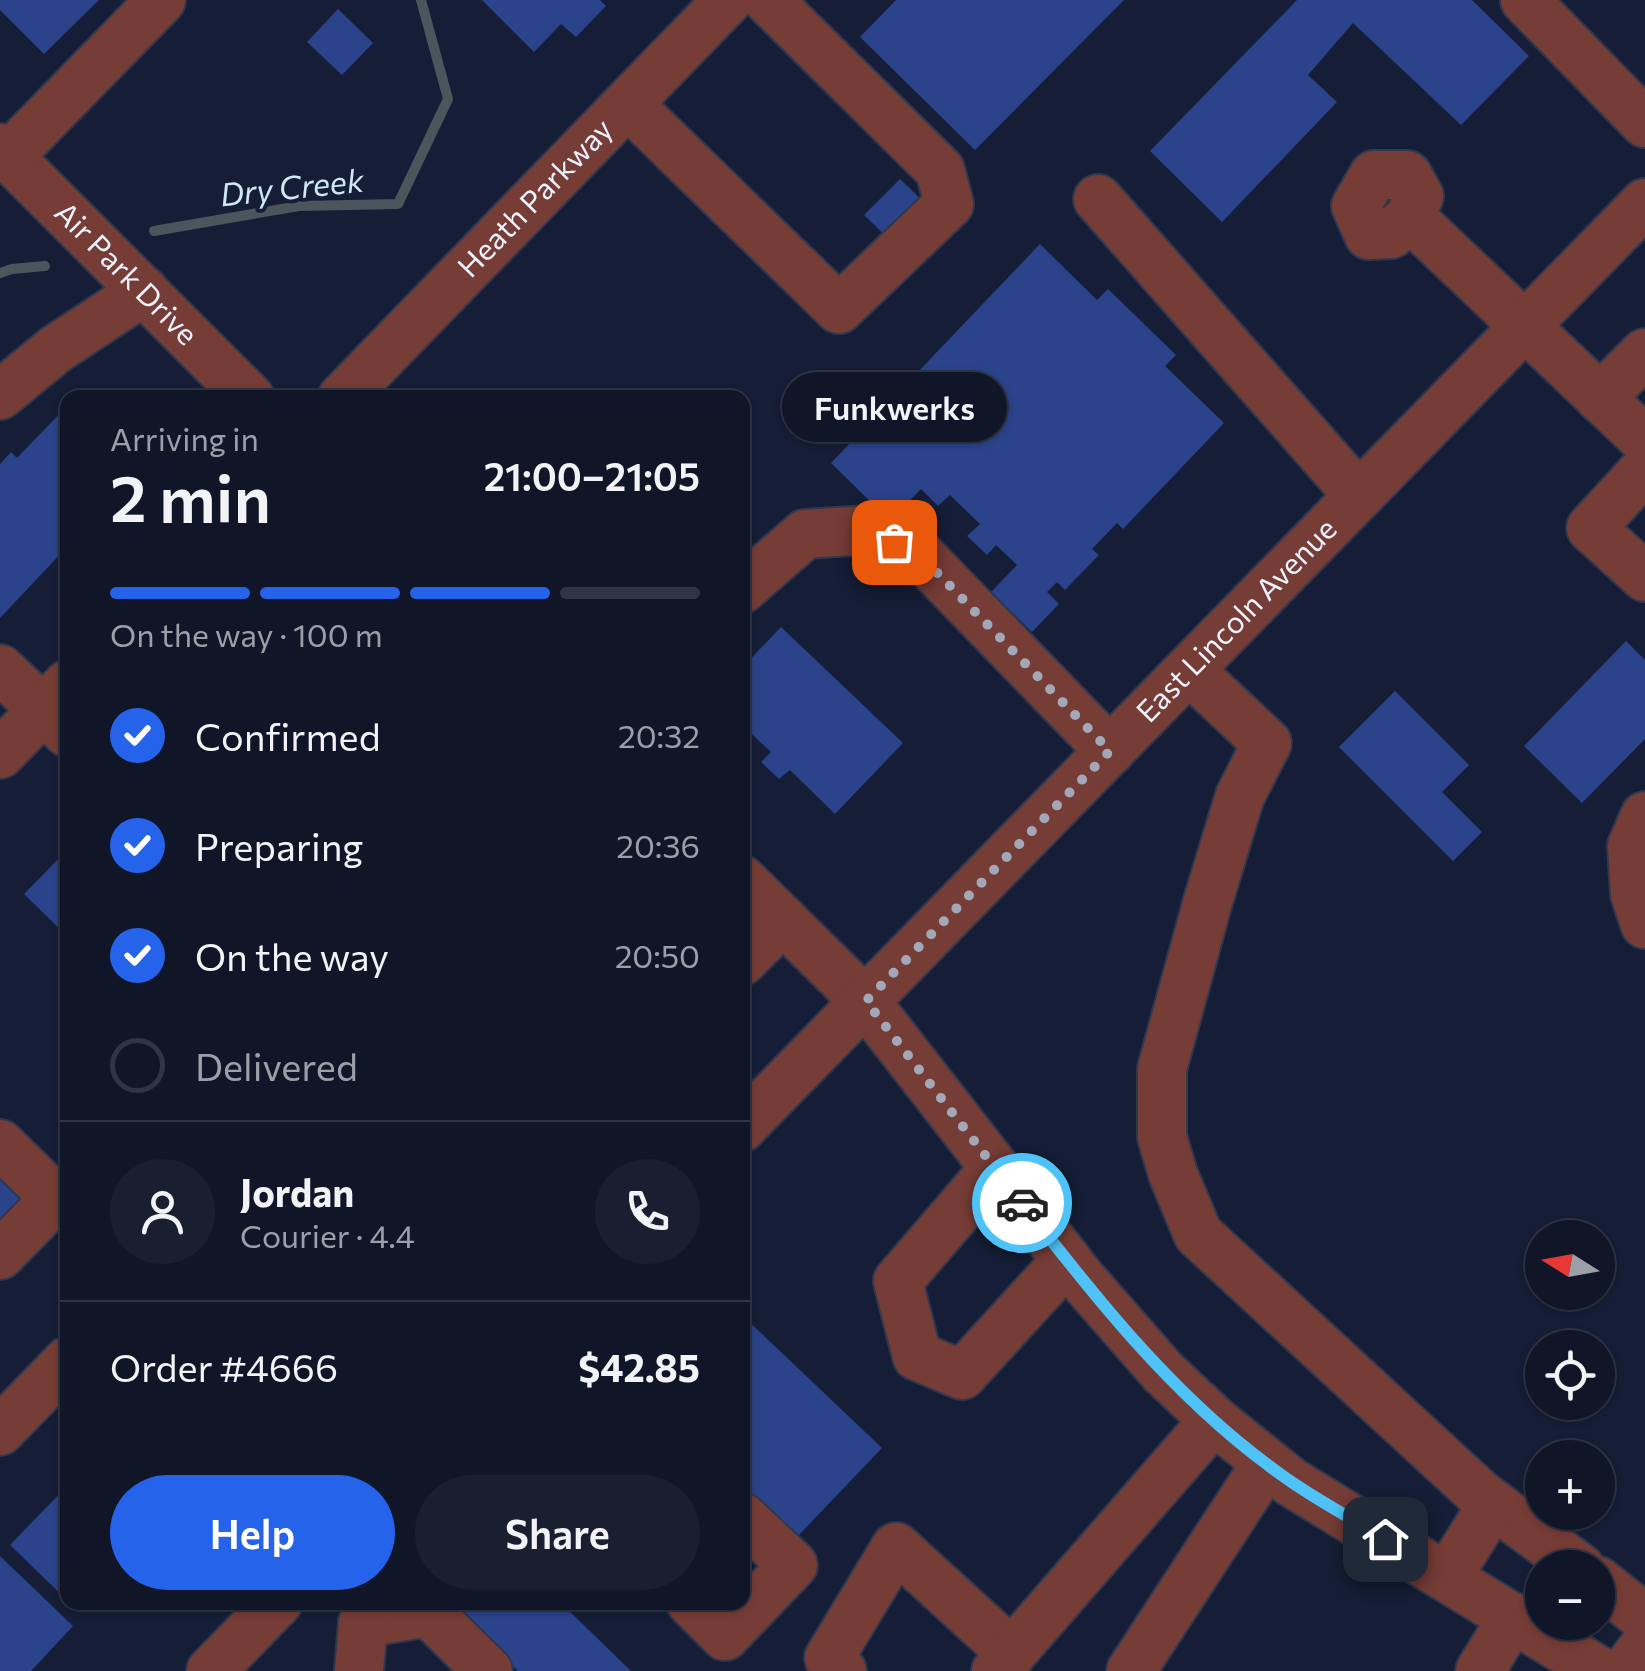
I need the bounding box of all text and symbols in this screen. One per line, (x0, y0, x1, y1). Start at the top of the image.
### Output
street label: Heath Parkway (449, 110, 619, 284)
water label: Dry Creek (218, 159, 366, 213)
street label: Air Park Drive (48, 193, 207, 351)
callout: Funkwerks (782, 372, 1006, 442)
text: Funkwerks (814, 387, 975, 427)
text: Arriving in (110, 418, 259, 458)
text: 21:00–21:05 (484, 452, 700, 499)
text: 2 min (110, 456, 271, 535)
pin (852, 500, 937, 585)
street label: East Lincoln Avenue (1127, 509, 1343, 729)
icon: bag (867, 515, 922, 570)
text: On the way · 100 m (110, 614, 383, 654)
icon: check (110, 708, 165, 763)
text: Confirmed (195, 712, 381, 759)
text: 20:32 (618, 715, 700, 755)
icon: check (110, 818, 165, 873)
text: Preparing (195, 822, 363, 869)
text: 20:36 (616, 825, 700, 865)
icon: check (110, 928, 165, 983)
text: On the way (195, 932, 389, 979)
text: 20:50 (615, 935, 700, 975)
text: Delivered (195, 1042, 358, 1089)
courier (972, 1153, 1072, 1253)
button: person (110, 1159, 215, 1264)
button: phone (595, 1159, 700, 1264)
text: Jordan (240, 1168, 354, 1215)
icon: car (995, 1176, 1050, 1231)
text: Courier · 4.4 (240, 1215, 415, 1255)
north arrow (1525, 1220, 1615, 1310)
map controls (1525, 1220, 1615, 1640)
button: locate (1525, 1330, 1615, 1420)
text: Order #4666 (110, 1343, 338, 1390)
text: $42.85 (578, 1343, 700, 1390)
button: + (1525, 1440, 1615, 1530)
button: Help (110, 1475, 395, 1590)
button: Share (415, 1475, 700, 1590)
pin (1343, 1497, 1428, 1582)
icon: home (1358, 1512, 1413, 1567)
button: − (1525, 1550, 1615, 1640)

